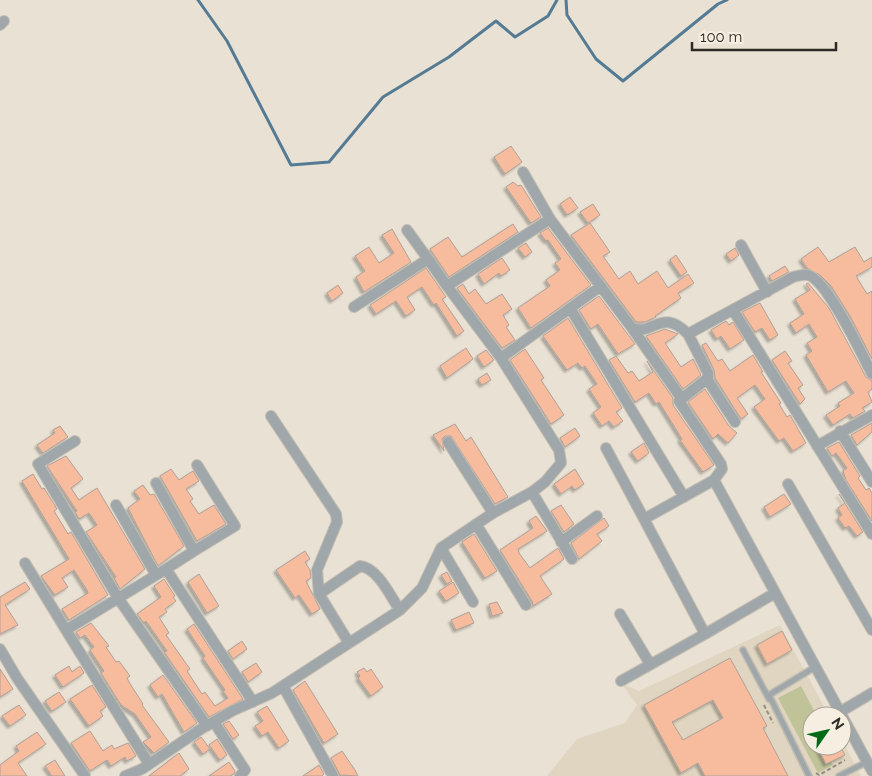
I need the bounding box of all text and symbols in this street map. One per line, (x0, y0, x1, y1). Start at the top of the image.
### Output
scale bar (692, 20, 836, 52)
text: 100 m (700, 28, 742, 46)
north arrow (802, 706, 852, 756)
text: N (828, 715, 847, 733)

